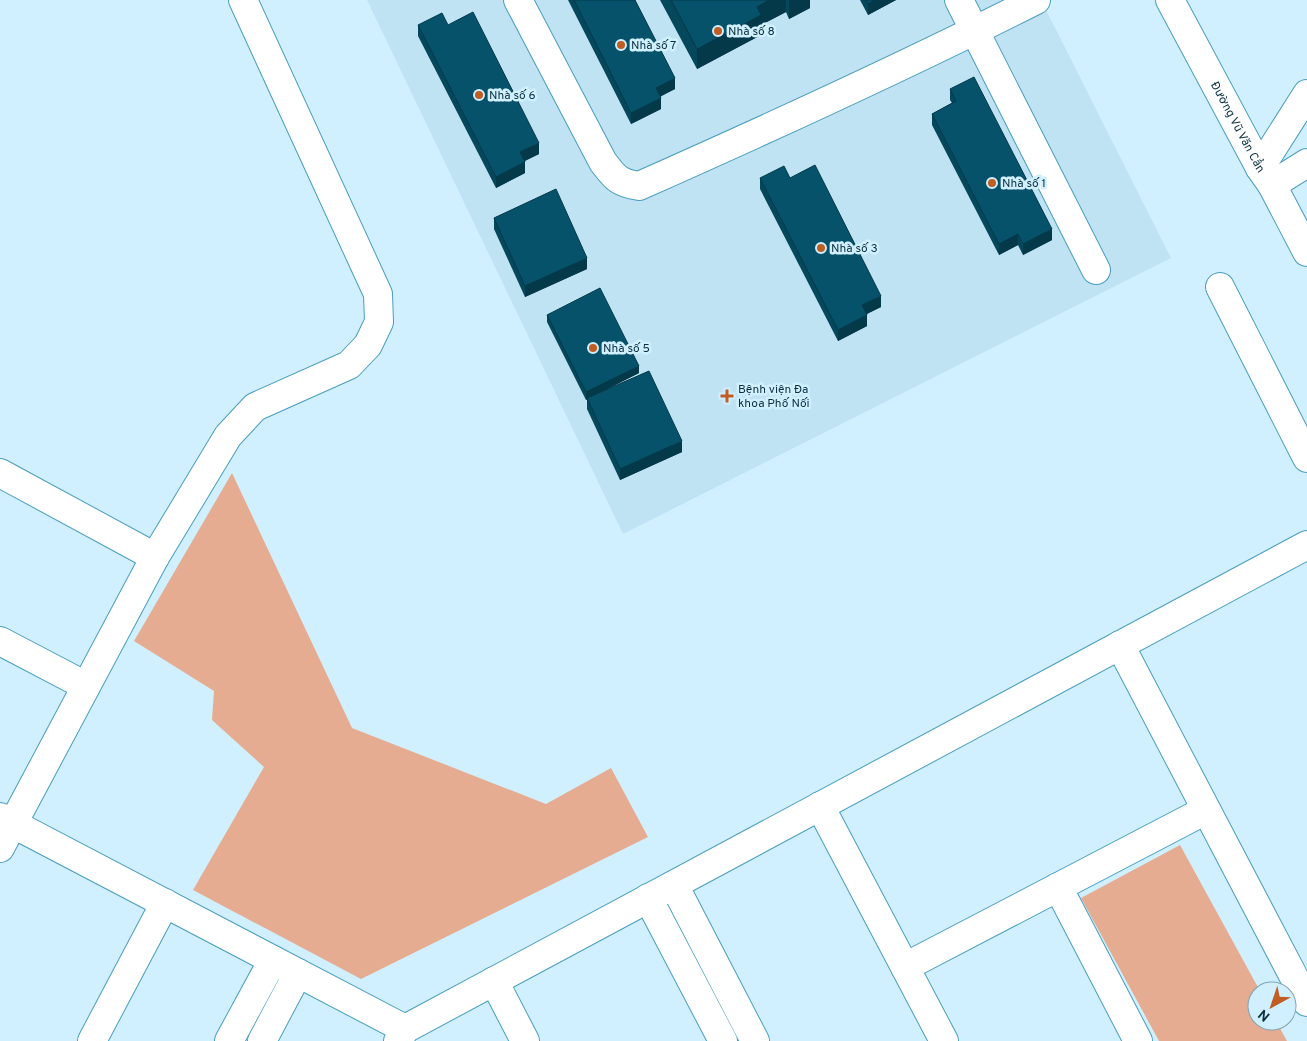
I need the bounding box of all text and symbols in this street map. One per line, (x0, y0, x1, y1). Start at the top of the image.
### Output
place label: Nhà số 8 (728, 24, 775, 40)
marker: Nhà số 8 (712, 25, 724, 37)
place label: Nhà số 7 (631, 38, 676, 54)
marker: Nhà số 7 (615, 39, 627, 51)
street label: Đường Vũ Văn Cẩn (1206, 79, 1268, 176)
place label: Nhà số 6 (489, 88, 536, 104)
marker: Nhà số 6 (473, 89, 485, 101)
place label: Nhà số 1 (1002, 176, 1046, 192)
marker: Nhà số 1 (986, 177, 998, 189)
place label: Nhà số 3 (831, 241, 878, 257)
marker: Nhà số 3 (815, 242, 827, 254)
place label: Nhà số 5 (603, 341, 650, 357)
marker: Nhà số 5 (587, 342, 599, 354)
place label: Bệnh viện Đa khoa Phố Nối (738, 382, 810, 412)
marker: Bệnh viện Đa khoa Phố Nối (720, 389, 734, 403)
north arrow (1247, 981, 1297, 1031)
text: N (1255, 1005, 1274, 1025)

